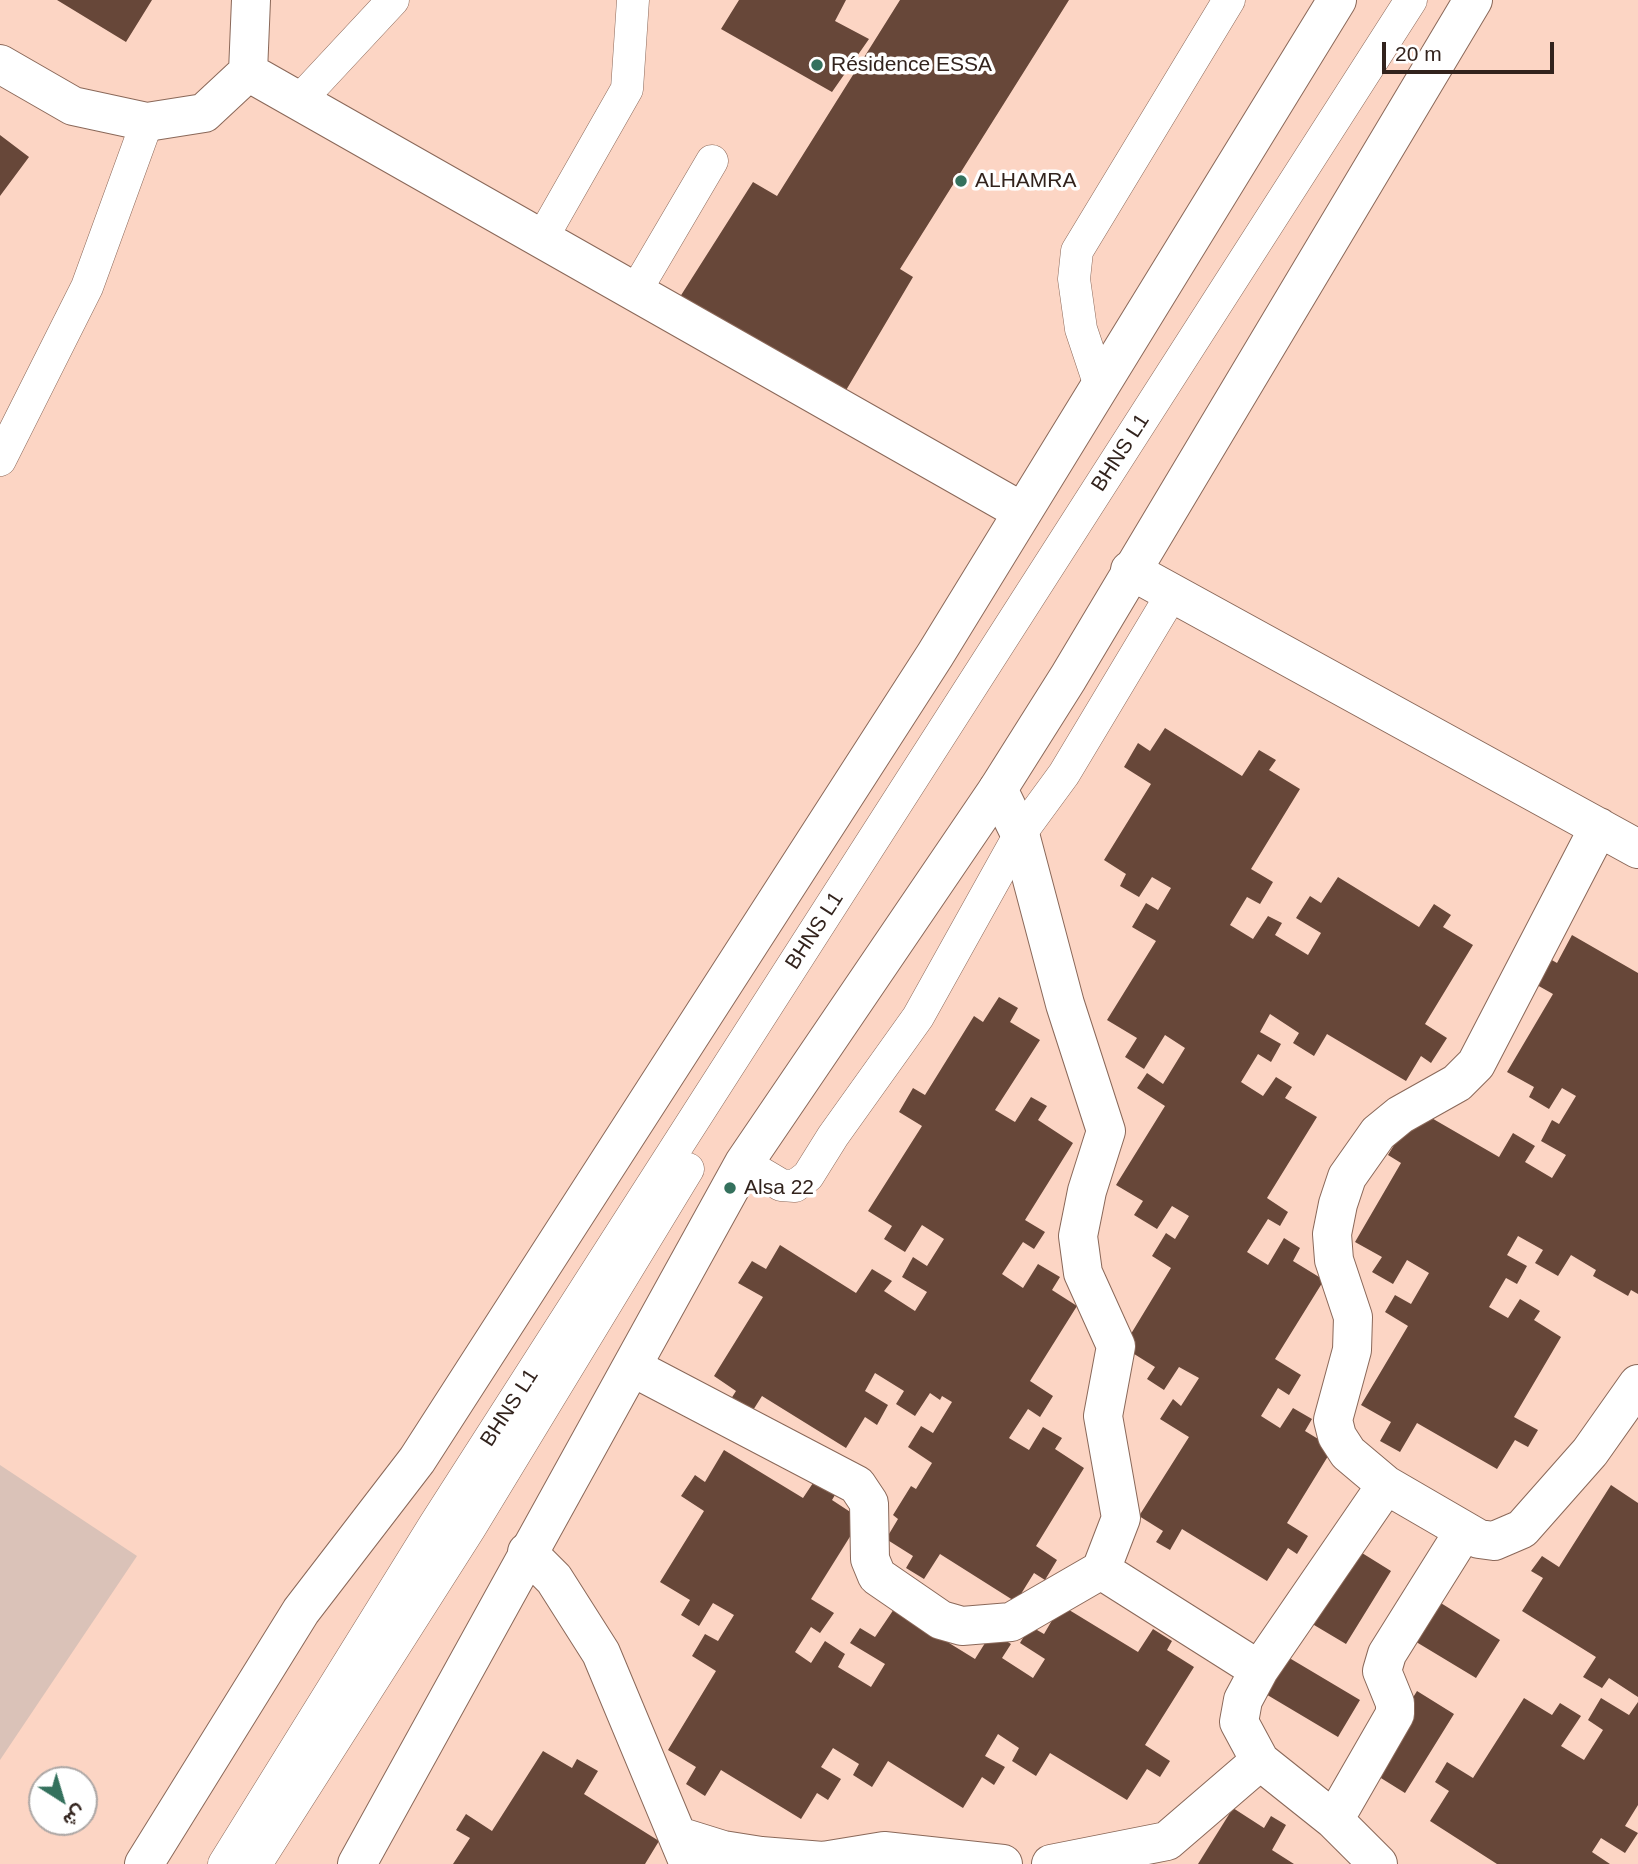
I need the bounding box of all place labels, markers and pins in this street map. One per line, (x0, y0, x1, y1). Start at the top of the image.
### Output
place label: Résidence ESSA (831, 52, 992, 78)
marker: Résidence ESSA (809, 57, 825, 73)
place label: ALHAMRA (975, 168, 1077, 194)
marker: ALHAMRA (953, 173, 969, 189)
place label: Alsa 22 (744, 1175, 814, 1201)
marker: Alsa 22 (722, 1180, 738, 1196)

